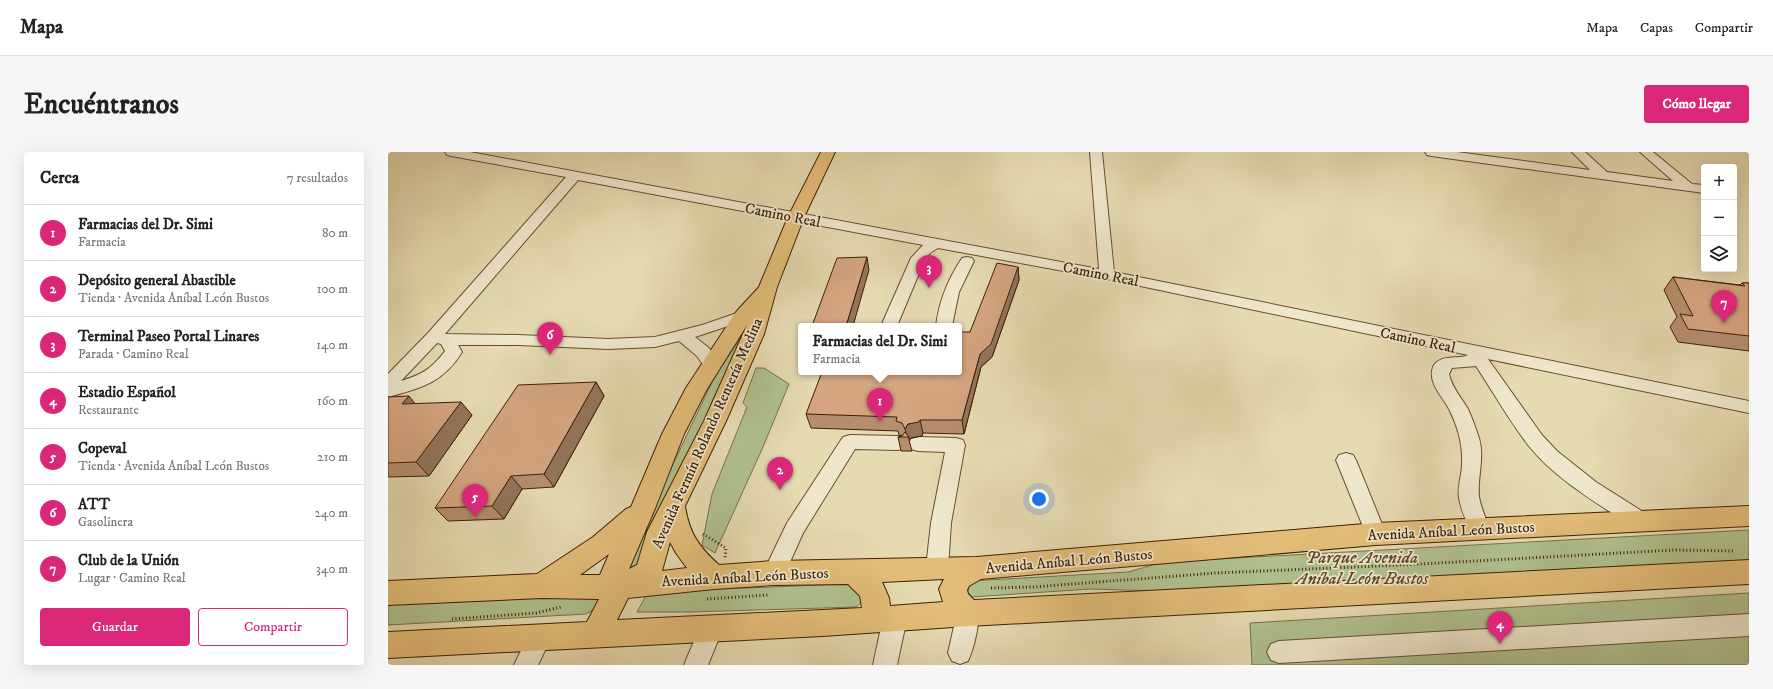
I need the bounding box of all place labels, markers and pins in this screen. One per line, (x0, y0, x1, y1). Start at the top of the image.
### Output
pin: 3 (916, 255, 942, 288)
pin: 7 (1711, 290, 1737, 323)
pin: 6 (537, 322, 563, 355)
pin: 1 (867, 388, 893, 421)
pin: 2 (767, 457, 793, 490)
pin: 5 (462, 484, 488, 517)
pin: 4 (1487, 611, 1513, 644)

